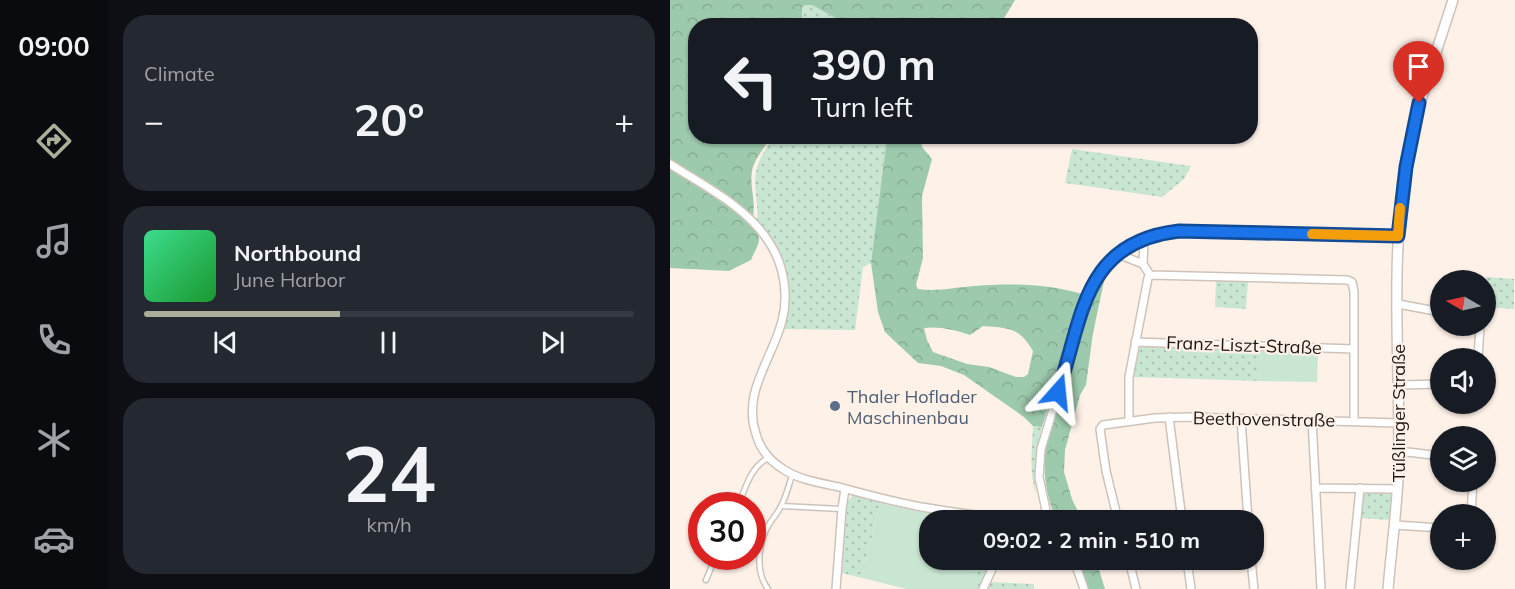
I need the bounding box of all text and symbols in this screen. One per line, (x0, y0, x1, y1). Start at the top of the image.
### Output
text: 09:00 (18, 29, 90, 63)
text: 390 m (811, 38, 936, 91)
pin (1393, 41, 1444, 103)
icon: left (712, 42, 790, 120)
icon: arrive (1402, 50, 1435, 83)
text: Climate (144, 61, 215, 86)
text: Turn left (811, 90, 913, 124)
text: 20° (353, 91, 425, 147)
text: − (144, 100, 164, 141)
text: + (614, 100, 634, 141)
icon: directions (33, 120, 75, 162)
icon: music (33, 220, 75, 262)
text: Northbound (234, 239, 361, 267)
text: June Harbor (234, 267, 345, 292)
north arrow (1430, 270, 1496, 336)
map controls (1430, 270, 1496, 570)
icon: phone (33, 319, 75, 361)
icon: previous (209, 326, 242, 359)
icon: pause (372, 326, 405, 359)
icon: next (536, 326, 569, 359)
street label: Franz-Liszt-Straße (1166, 331, 1322, 359)
street label: Tüßlinger Straße (1387, 344, 1410, 482)
button: sound (1430, 348, 1496, 414)
position arrow (1026, 360, 1090, 424)
place label: Thaler Hoflader Maschinenbau (847, 385, 977, 429)
marker: Thaler Hoflader Maschinenbau (828, 399, 842, 413)
street label: Beethovenstraße (1193, 406, 1335, 432)
icon: climate (33, 419, 75, 461)
text: 24 (342, 424, 436, 522)
button: layers (1430, 426, 1496, 492)
speed limit sign: 30 (688, 492, 766, 570)
button: + (1430, 504, 1496, 570)
text: km/h (366, 512, 412, 537)
icon: car (33, 518, 75, 560)
text: 09:02 · 2 min · 510 m (983, 526, 1200, 554)

